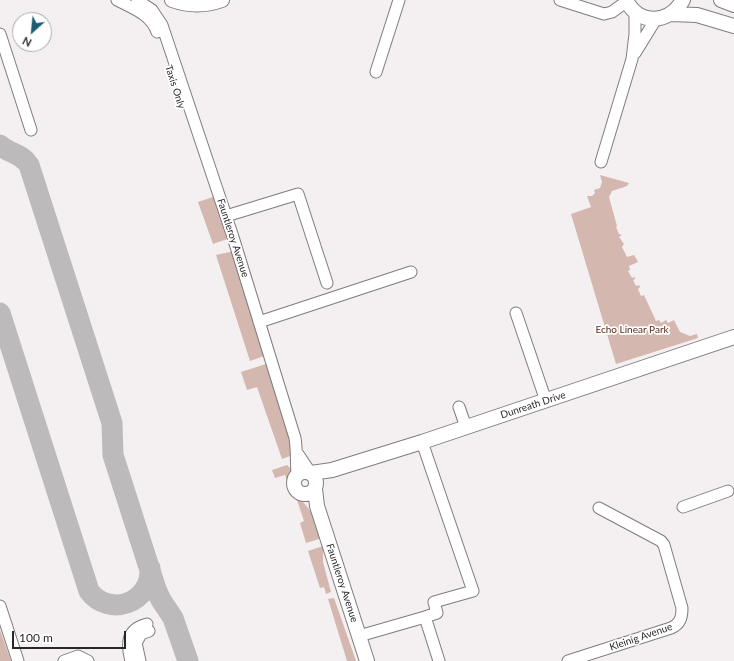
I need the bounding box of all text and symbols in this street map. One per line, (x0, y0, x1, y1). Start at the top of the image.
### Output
north arrow (12, 12, 52, 52)
text: N (20, 35, 34, 50)
street label: Taxis Only (162, 64, 188, 110)
street label: Fauntleroy Avenue (215, 197, 251, 279)
park label: Echo Linear Park (595, 324, 669, 336)
street label: Dunreath Drive (499, 389, 567, 421)
street label: Fauntleroy Avenue (324, 542, 360, 624)
street label: Kleinig Avenue (608, 621, 674, 653)
scale bar (14, 623, 128, 649)
text: 100 m (19, 630, 53, 645)

